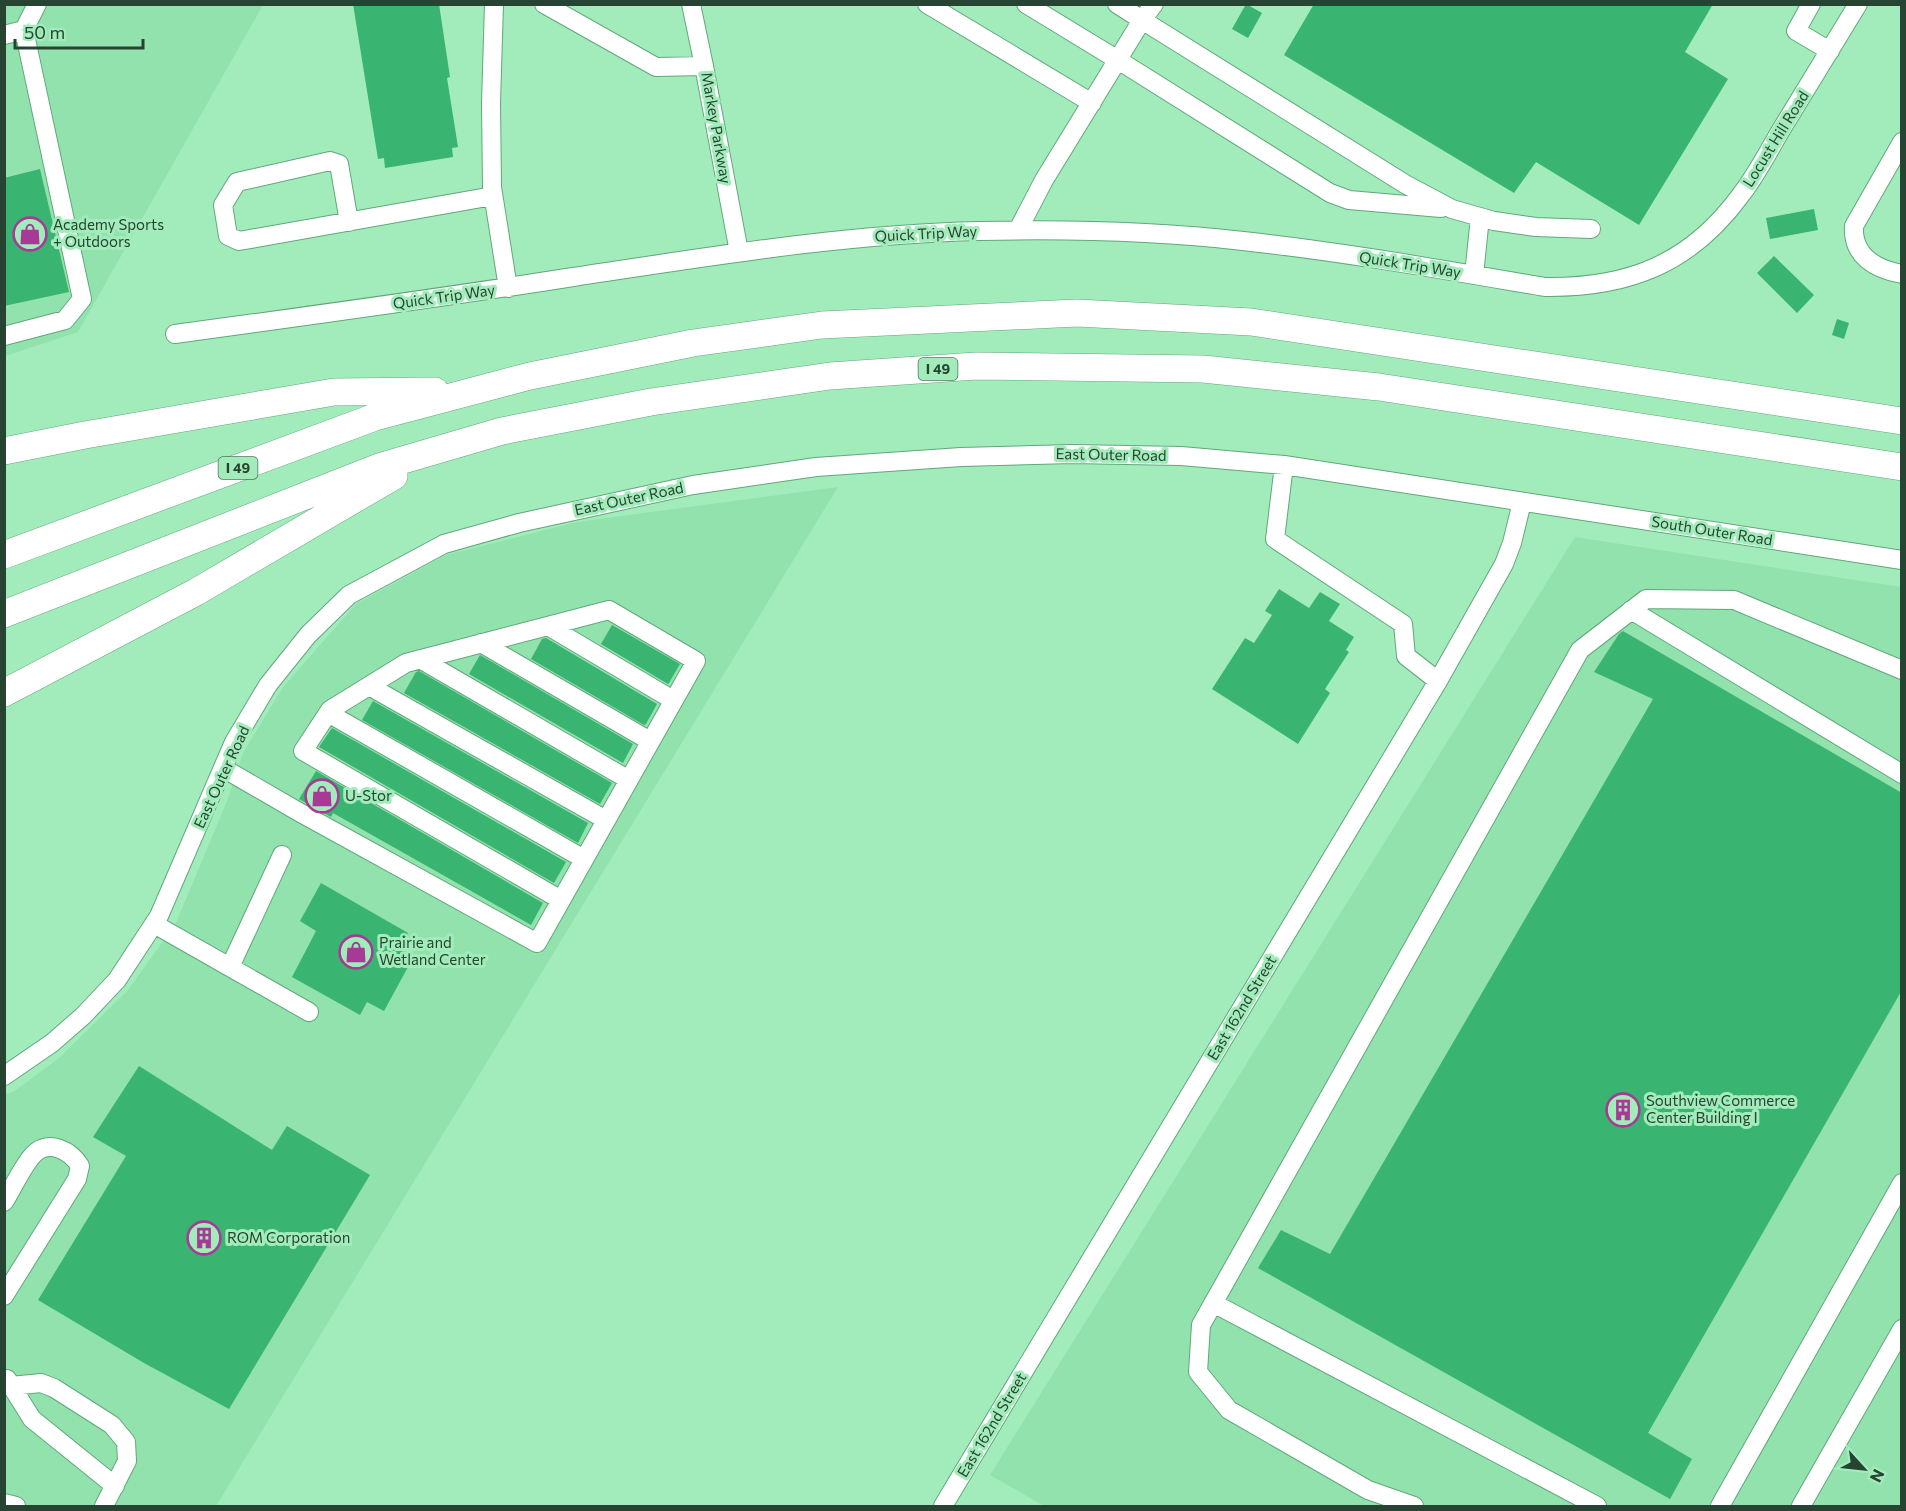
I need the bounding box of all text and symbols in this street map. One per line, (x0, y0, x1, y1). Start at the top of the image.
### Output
scale bar (15, 12, 142, 50)
text: 50 m (24, 21, 65, 43)
street label: Markey Parkway (698, 71, 736, 185)
street label: Locust Hill Road (1738, 87, 1812, 190)
place label: Academy Sports + Outdoors (53, 215, 164, 250)
shop icon: Academy Sports + Outdoors (12, 216, 48, 252)
street label: Quick Trip Way (874, 221, 978, 245)
street label: Quick Trip Way (1358, 247, 1463, 281)
street label: Quick Trip Way (392, 280, 496, 312)
road number: I 49 (918, 358, 958, 380)
street label: East Outer Road (1055, 444, 1167, 464)
road number: I 49 (218, 457, 258, 479)
street label: East Outer Road (573, 478, 685, 518)
street label: South Outer Road (1650, 512, 1774, 548)
street label: East Outer Road (189, 722, 253, 831)
shop icon: U-Stor (304, 778, 340, 814)
place label: U-Stor (345, 786, 392, 804)
place label: Prairie and Wetland Center (379, 933, 486, 968)
shop icon: Prairie and Wetland Center (338, 934, 374, 970)
street label: East 162nd Street (1203, 952, 1279, 1063)
place label: Southview Commerce Center Building I (1646, 1091, 1795, 1126)
building icon: Southview Commerce Center Building I (1605, 1092, 1641, 1128)
building icon: ROM Corporation (186, 1220, 222, 1256)
place label: ROM Corporation (227, 1228, 350, 1246)
street label: East 162nd Street (953, 1369, 1029, 1480)
north arrow (1834, 1439, 1894, 1499)
text: N (1867, 1466, 1889, 1486)

